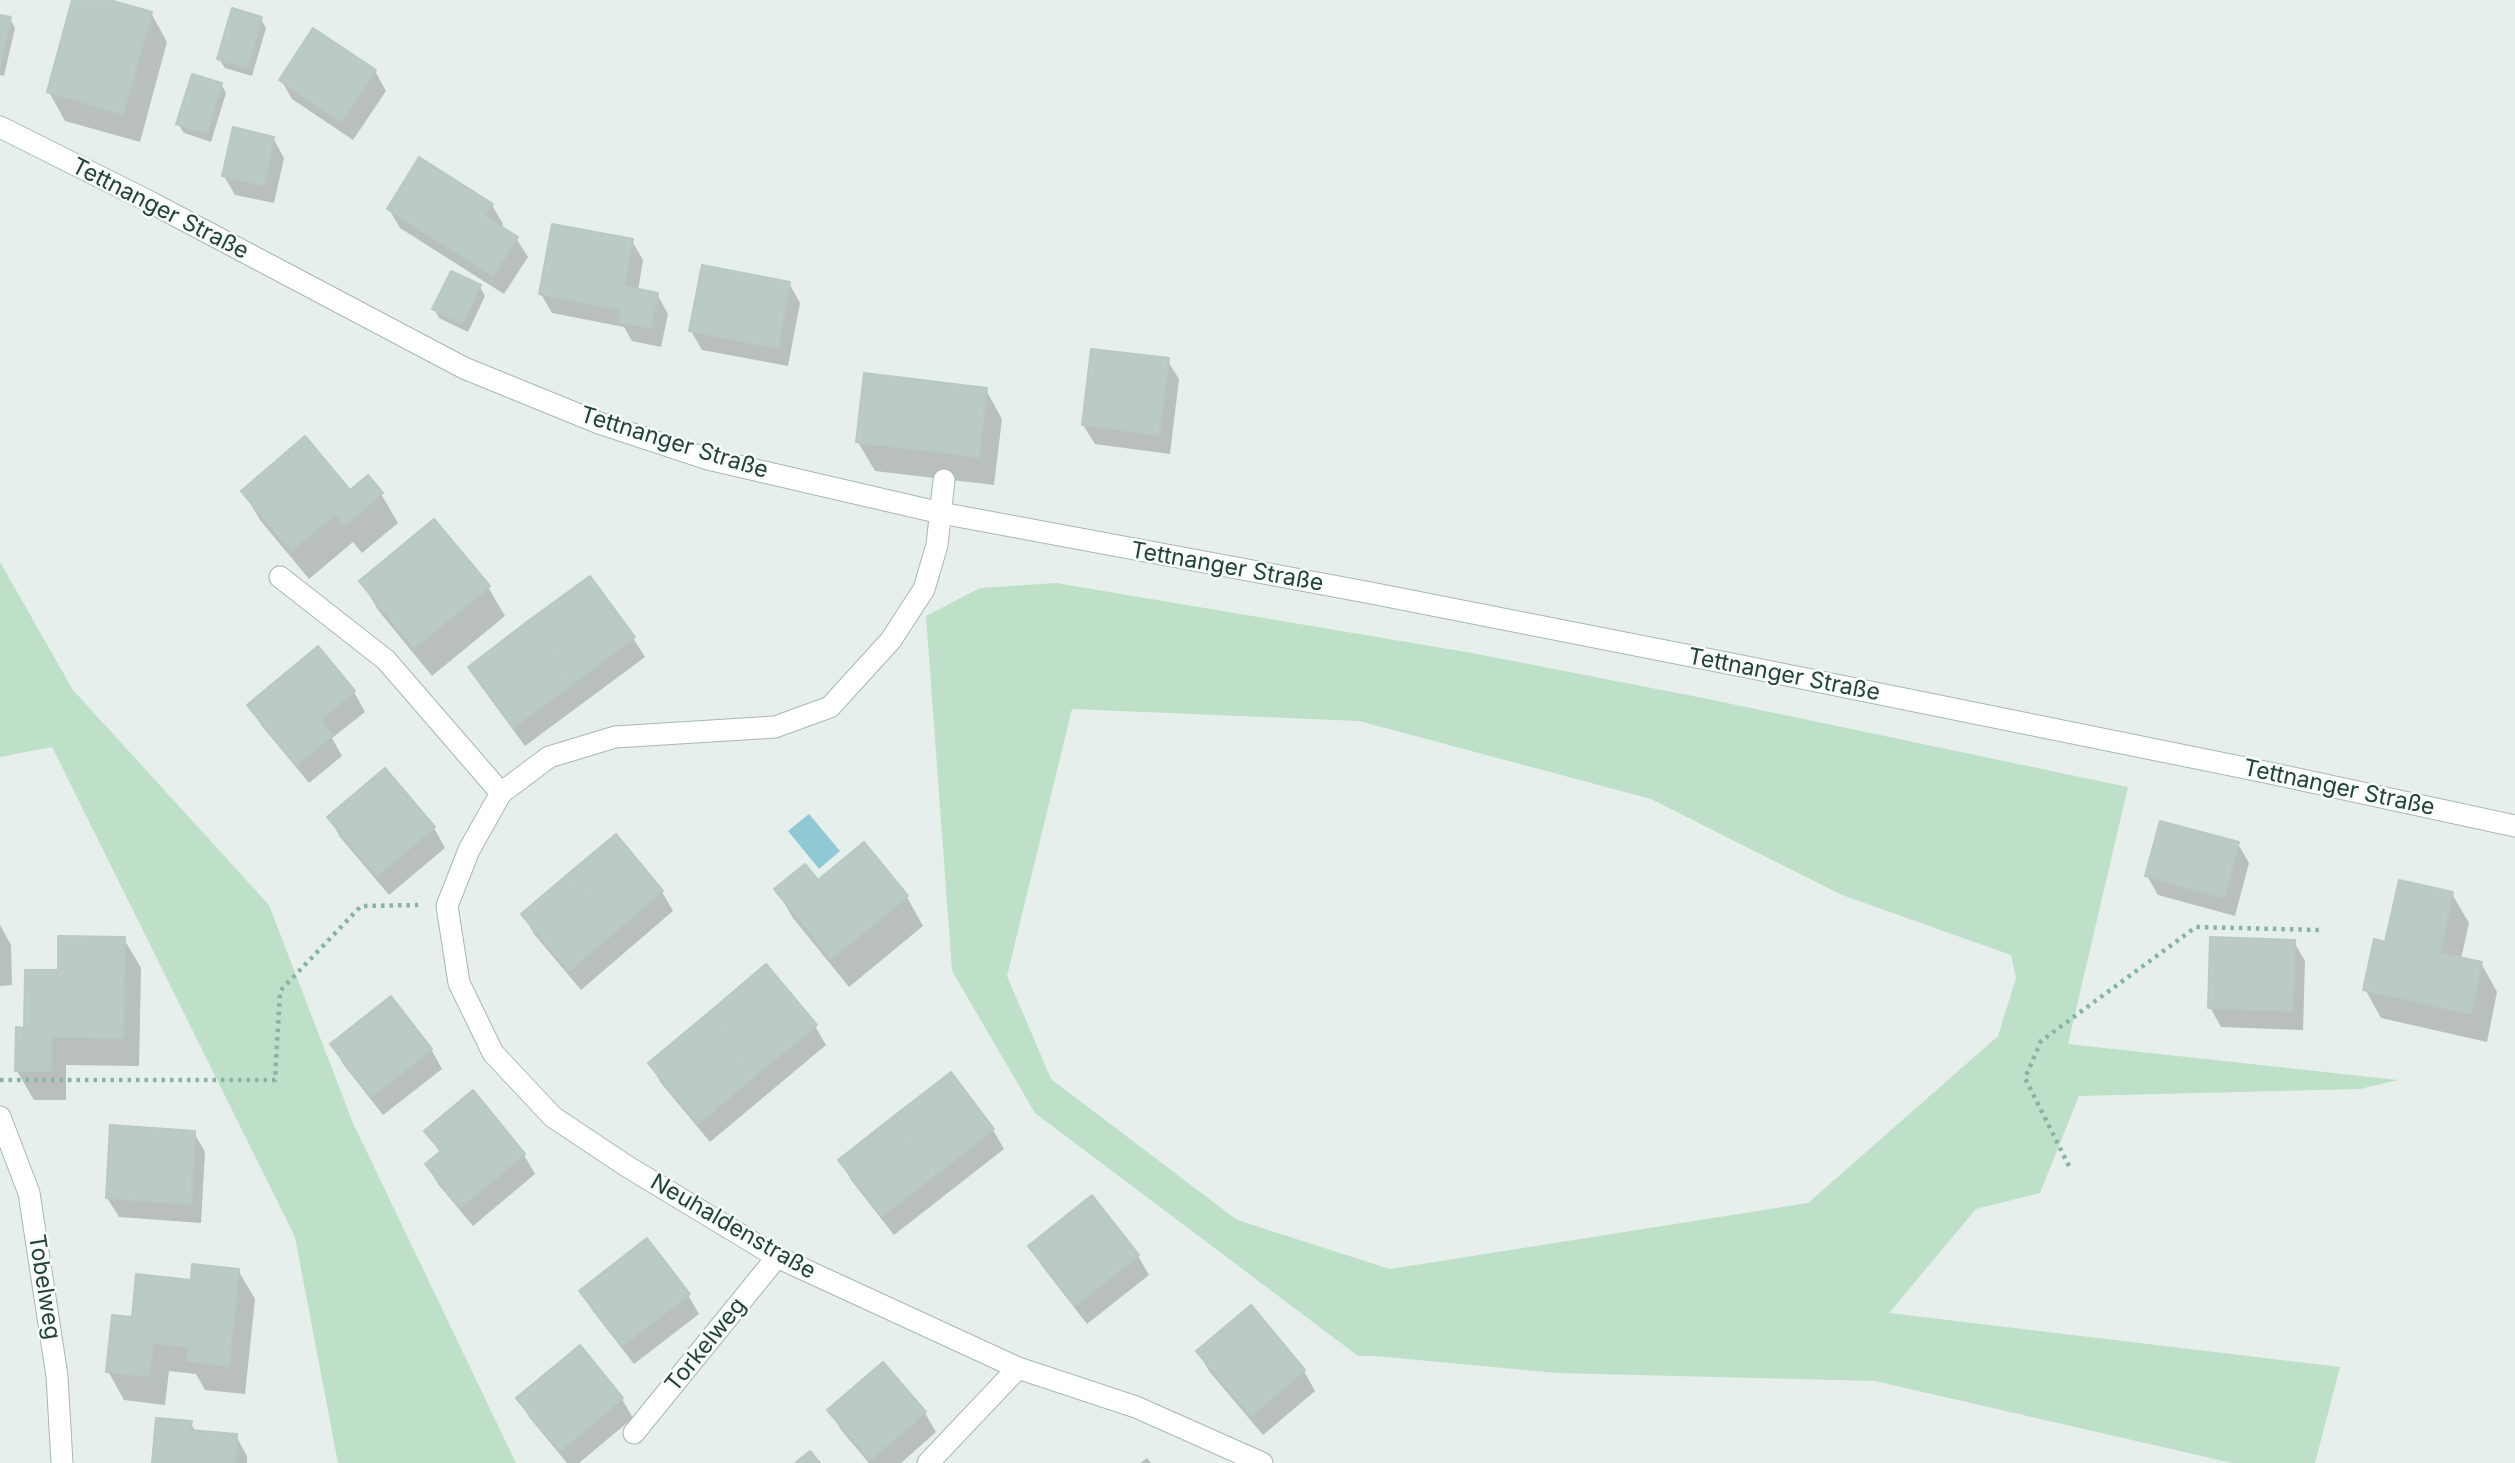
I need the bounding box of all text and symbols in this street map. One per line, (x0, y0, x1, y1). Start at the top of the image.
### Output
street label: Tettnanger Straße (67, 152, 253, 266)
street label: Tettnanger Straße (577, 401, 771, 485)
street label: Tettnanger Straße (1129, 536, 1325, 598)
street label: Tettnanger Straße (1686, 643, 1882, 707)
street label: Tettnanger Straße (2241, 754, 2437, 822)
street label: Neuhaldenstraße (645, 1168, 821, 1286)
street label: Tobelweg (22, 1233, 66, 1341)
street label: Torkelweg (660, 1292, 752, 1398)

